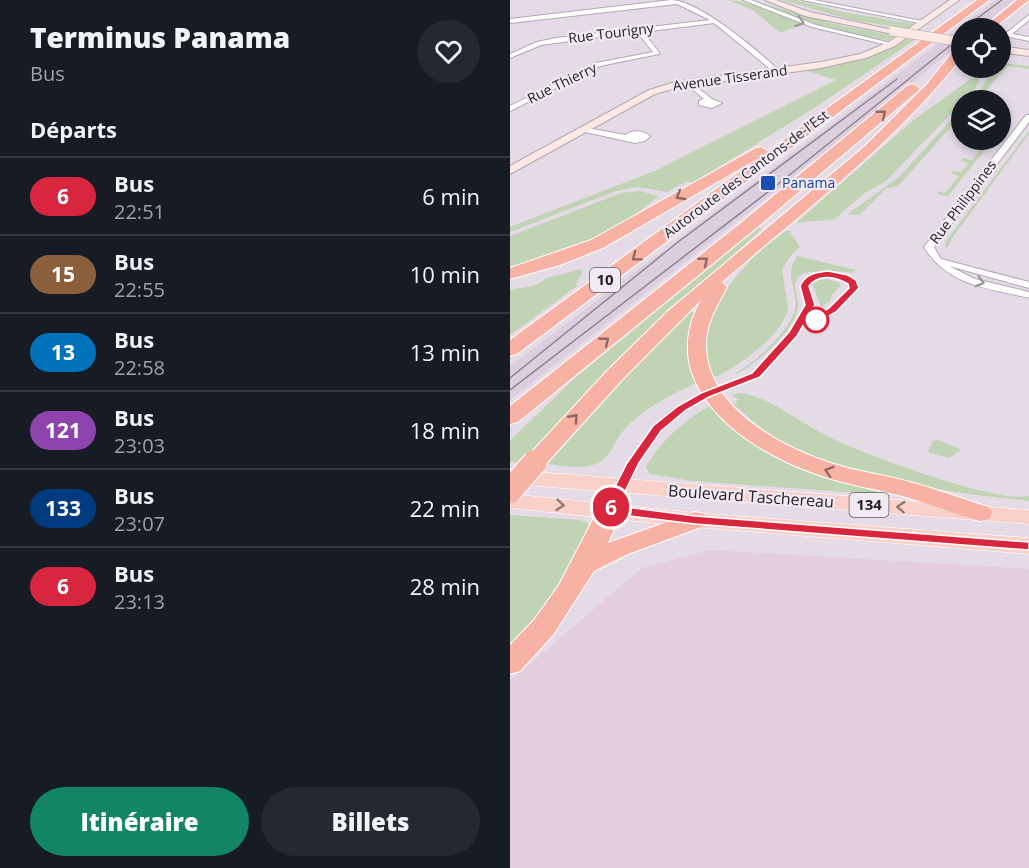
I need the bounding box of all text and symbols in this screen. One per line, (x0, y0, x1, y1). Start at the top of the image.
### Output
one-way arrow (794, 14, 805, 27)
text: Terminus Panama (30, 18, 290, 56)
street label: Rue Tourigny (567, 18, 656, 47)
map controls (951, 18, 1011, 150)
button: locate (951, 18, 1011, 78)
button: heart (417, 20, 480, 83)
street label: Rue Thierry (524, 57, 600, 108)
text: Bus (30, 60, 65, 87)
street label: Avenue Tisserand (671, 60, 788, 95)
button: layers (951, 90, 1011, 150)
street label: Autoroute des Cantons-de-l'Est (659, 105, 832, 242)
one-way arrow (875, 111, 886, 122)
text: Départs (30, 114, 117, 144)
street label: Rue Philippines (925, 156, 1001, 247)
text: Bus (114, 168, 154, 198)
place label: Panama (782, 173, 835, 192)
marker: Panama (759, 174, 777, 192)
text: 6 min (422, 181, 480, 211)
text: 6 (57, 182, 69, 210)
one-way arrow (676, 188, 686, 200)
text: 22:51 (114, 198, 165, 225)
text: Bus (114, 246, 154, 276)
one-way arrow (631, 249, 642, 260)
one-way arrow (697, 257, 708, 268)
text: 10 min (410, 259, 480, 289)
text: 15 (51, 260, 75, 288)
road number: 10 (590, 268, 620, 292)
one-way arrow (974, 275, 985, 287)
text: 22:55 (114, 276, 165, 303)
unlabelled marker (803, 307, 829, 333)
text: Bus (114, 324, 154, 354)
text: 13 min (410, 337, 480, 367)
one-way arrow (598, 337, 609, 348)
text: 13 (51, 338, 75, 366)
text: 22:58 (114, 354, 165, 381)
text: Bus (114, 402, 154, 432)
text: 18 min (410, 415, 480, 445)
one-way arrow (567, 415, 578, 425)
text: 121 (45, 416, 81, 444)
text: 23:03 (114, 432, 165, 459)
one-way arrow (824, 465, 835, 478)
street label: Boulevard Taschereau (667, 479, 835, 513)
text: Bus (114, 480, 154, 510)
line badge: 6 (592, 488, 630, 526)
text: 22 min (410, 493, 480, 523)
text: 6 (605, 493, 617, 521)
road number: 134 (850, 493, 888, 517)
text: 133 (45, 494, 81, 522)
one-way arrow (555, 498, 564, 511)
one-way arrow (896, 501, 905, 514)
text: 23:07 (114, 510, 165, 537)
text: Bus (114, 558, 154, 588)
text: 28 min (410, 571, 480, 601)
text: 6 (57, 572, 69, 600)
text: 23:13 (114, 588, 165, 615)
button: Itinéraire (30, 787, 249, 856)
button: Billets (261, 787, 480, 856)

